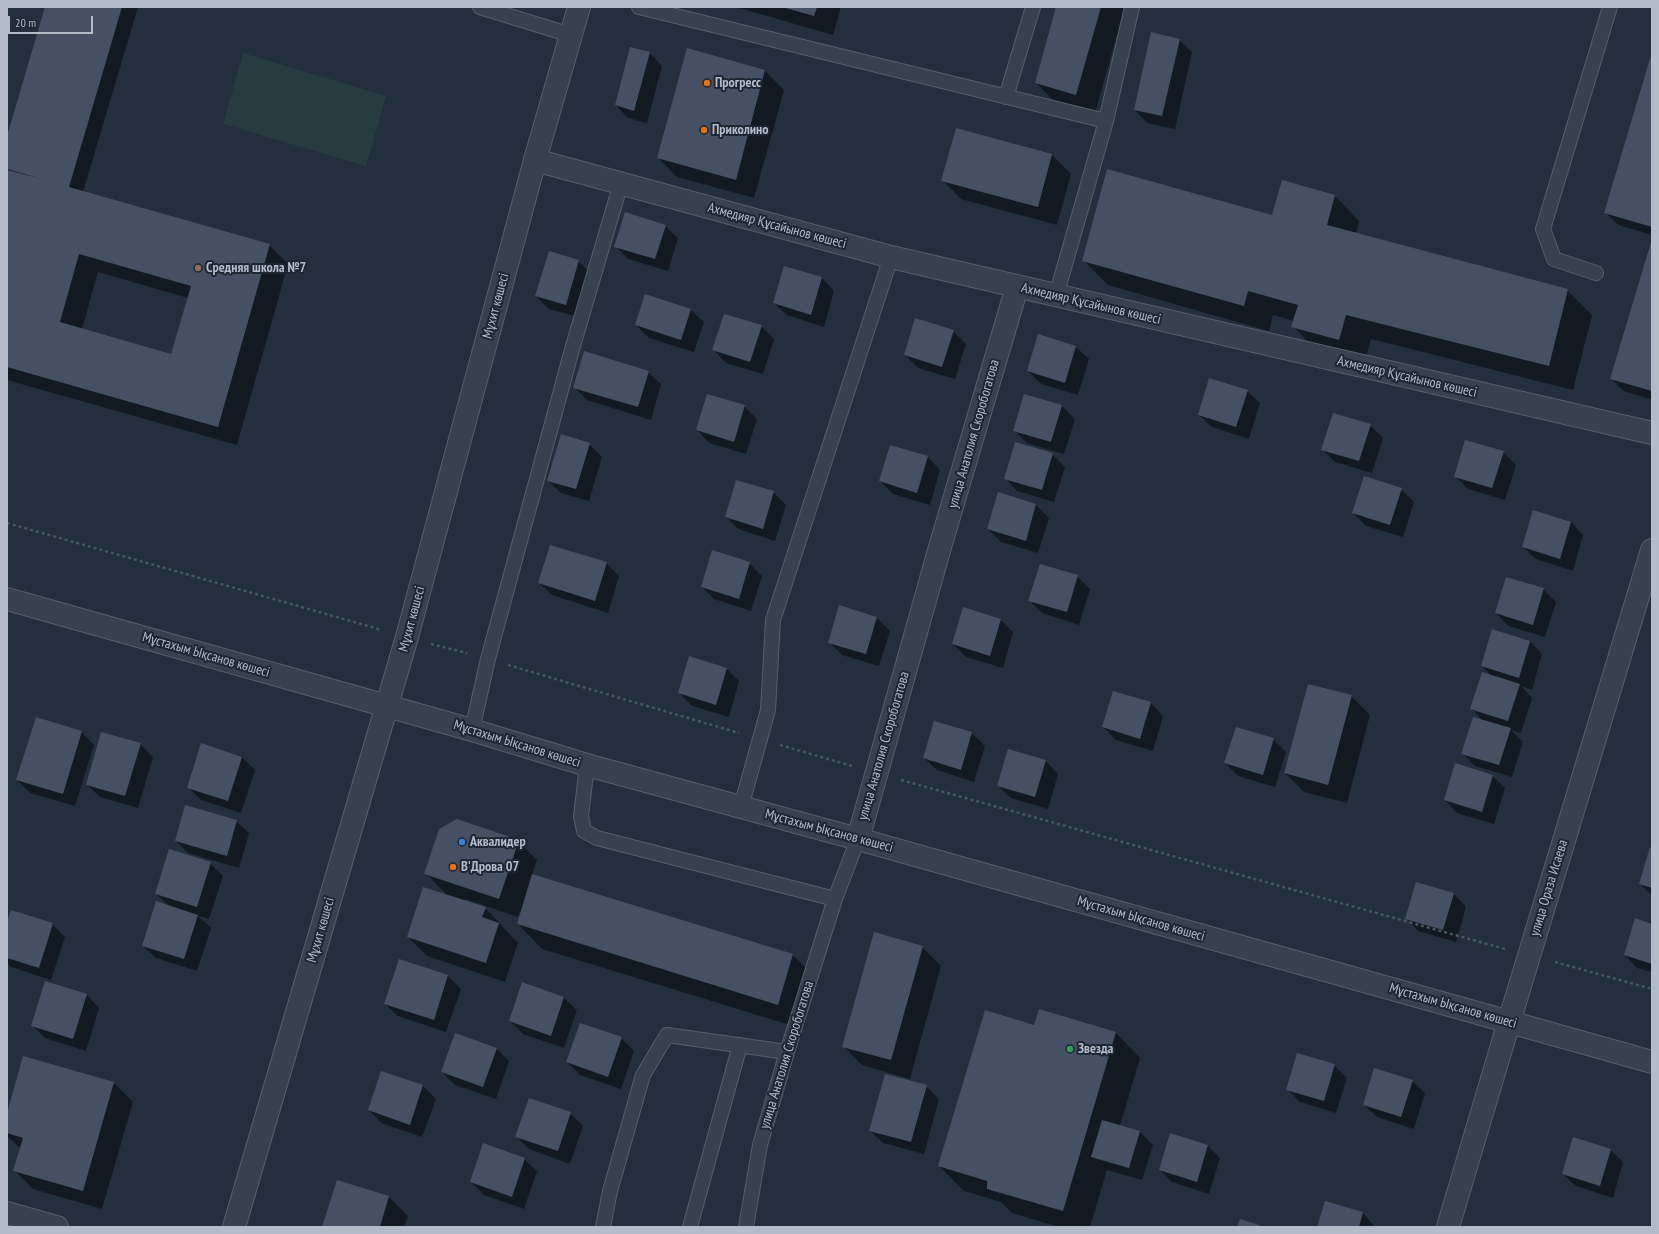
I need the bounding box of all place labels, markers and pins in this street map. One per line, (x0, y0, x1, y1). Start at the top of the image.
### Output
place label: Прогресс (715, 75, 761, 91)
marker: Прогресс (702, 78, 712, 88)
place label: Приколино (712, 122, 769, 138)
marker: Приколино (699, 125, 709, 135)
place label: Средняя школа №7 (206, 260, 306, 276)
marker: Средняя школа №7 (193, 263, 203, 273)
place label: Аквалидер (470, 834, 526, 850)
marker: Аквалидер (457, 837, 467, 847)
place label: В'Дрова 07 (461, 859, 519, 875)
marker: В'Дрова 07 (448, 862, 458, 872)
place label: Звезда (1078, 1041, 1113, 1057)
marker: Звезда (1065, 1044, 1075, 1054)

